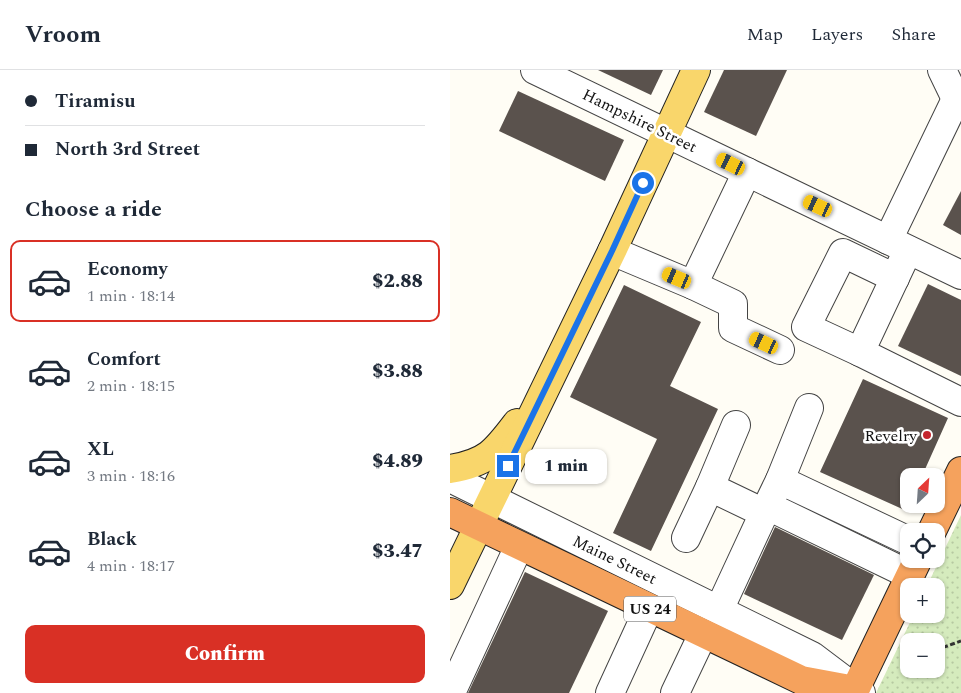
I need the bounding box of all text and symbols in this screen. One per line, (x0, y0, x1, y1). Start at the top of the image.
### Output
text: Vroom (25, 17, 101, 53)
text: Map (747, 21, 783, 48)
text: Layers (811, 21, 863, 48)
text: Share (891, 21, 936, 48)
street label: Hampshire Street (578, 83, 701, 159)
text: Tiramisu (55, 87, 136, 116)
text: North 3rd Street (55, 135, 200, 164)
car (714, 151, 747, 177)
route start (632, 172, 654, 194)
text: Choose a ride (25, 193, 162, 226)
car (801, 193, 834, 219)
text: Economy (87, 255, 168, 284)
icon: car (27, 259, 72, 304)
car (660, 265, 693, 291)
text: $2.88 (372, 267, 423, 296)
text: 1 min · 18:14 (87, 284, 175, 308)
car (747, 330, 780, 356)
text: Comfort (87, 345, 161, 374)
icon: car (27, 349, 72, 394)
text: $3.88 (372, 357, 423, 386)
text: 2 min · 18:15 (87, 374, 175, 398)
place label: Revelry (865, 424, 918, 448)
marker: Revelry (921, 429, 933, 441)
text: XL (87, 435, 114, 464)
icon: car (27, 439, 72, 484)
text: $4.89 (372, 447, 423, 476)
callout: 1 min (526, 448, 608, 484)
text: 1 min (544, 454, 588, 478)
route end (497, 455, 519, 477)
text: 3 min · 18:16 (87, 464, 175, 488)
north arrow (900, 468, 945, 512)
map controls (900, 468, 945, 678)
button: locate (900, 523, 945, 568)
text: Black (87, 525, 137, 554)
icon: car (27, 529, 72, 574)
street label: Maine Street (568, 529, 661, 591)
text: $3.47 (372, 537, 423, 566)
text: 4 min · 18:17 (87, 554, 175, 578)
button: + (900, 578, 945, 623)
road number: US 24 (624, 596, 676, 622)
button: Confirm (25, 625, 425, 683)
button: − (900, 633, 945, 678)

